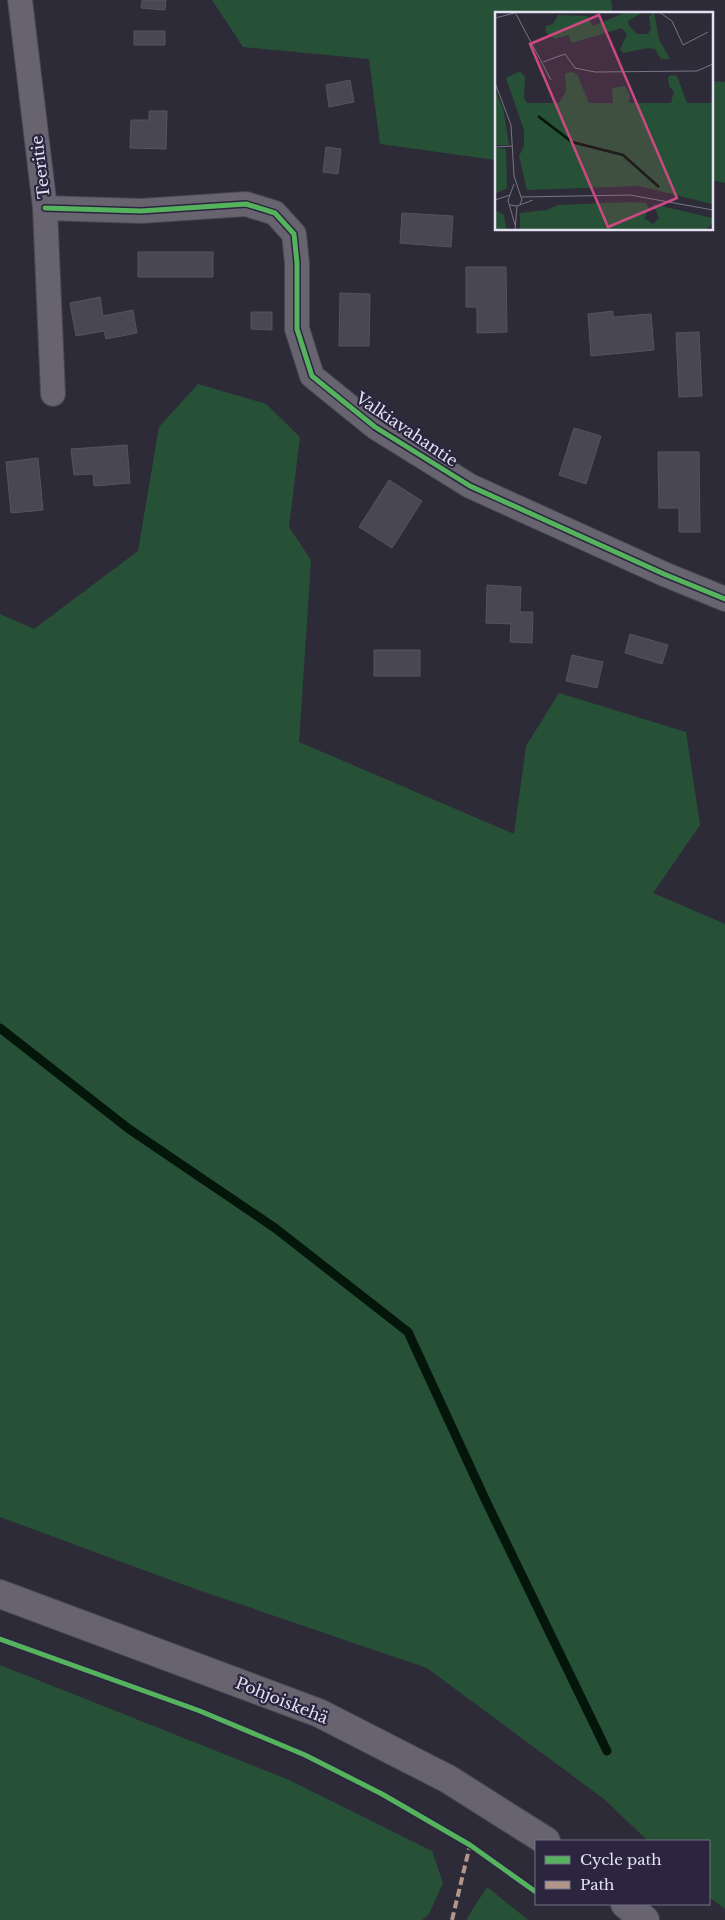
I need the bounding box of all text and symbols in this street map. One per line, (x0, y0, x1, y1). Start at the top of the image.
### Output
inset map (495, 12, 712, 230)
street label: Teeritie (26, 134, 54, 200)
street label: Valkiavahantie (351, 387, 462, 471)
street label: Pohjoiskehä (233, 1672, 331, 1728)
legend (535, 1840, 710, 1905)
text: Cycle path (580, 1850, 662, 1869)
text: Path (580, 1875, 614, 1894)

